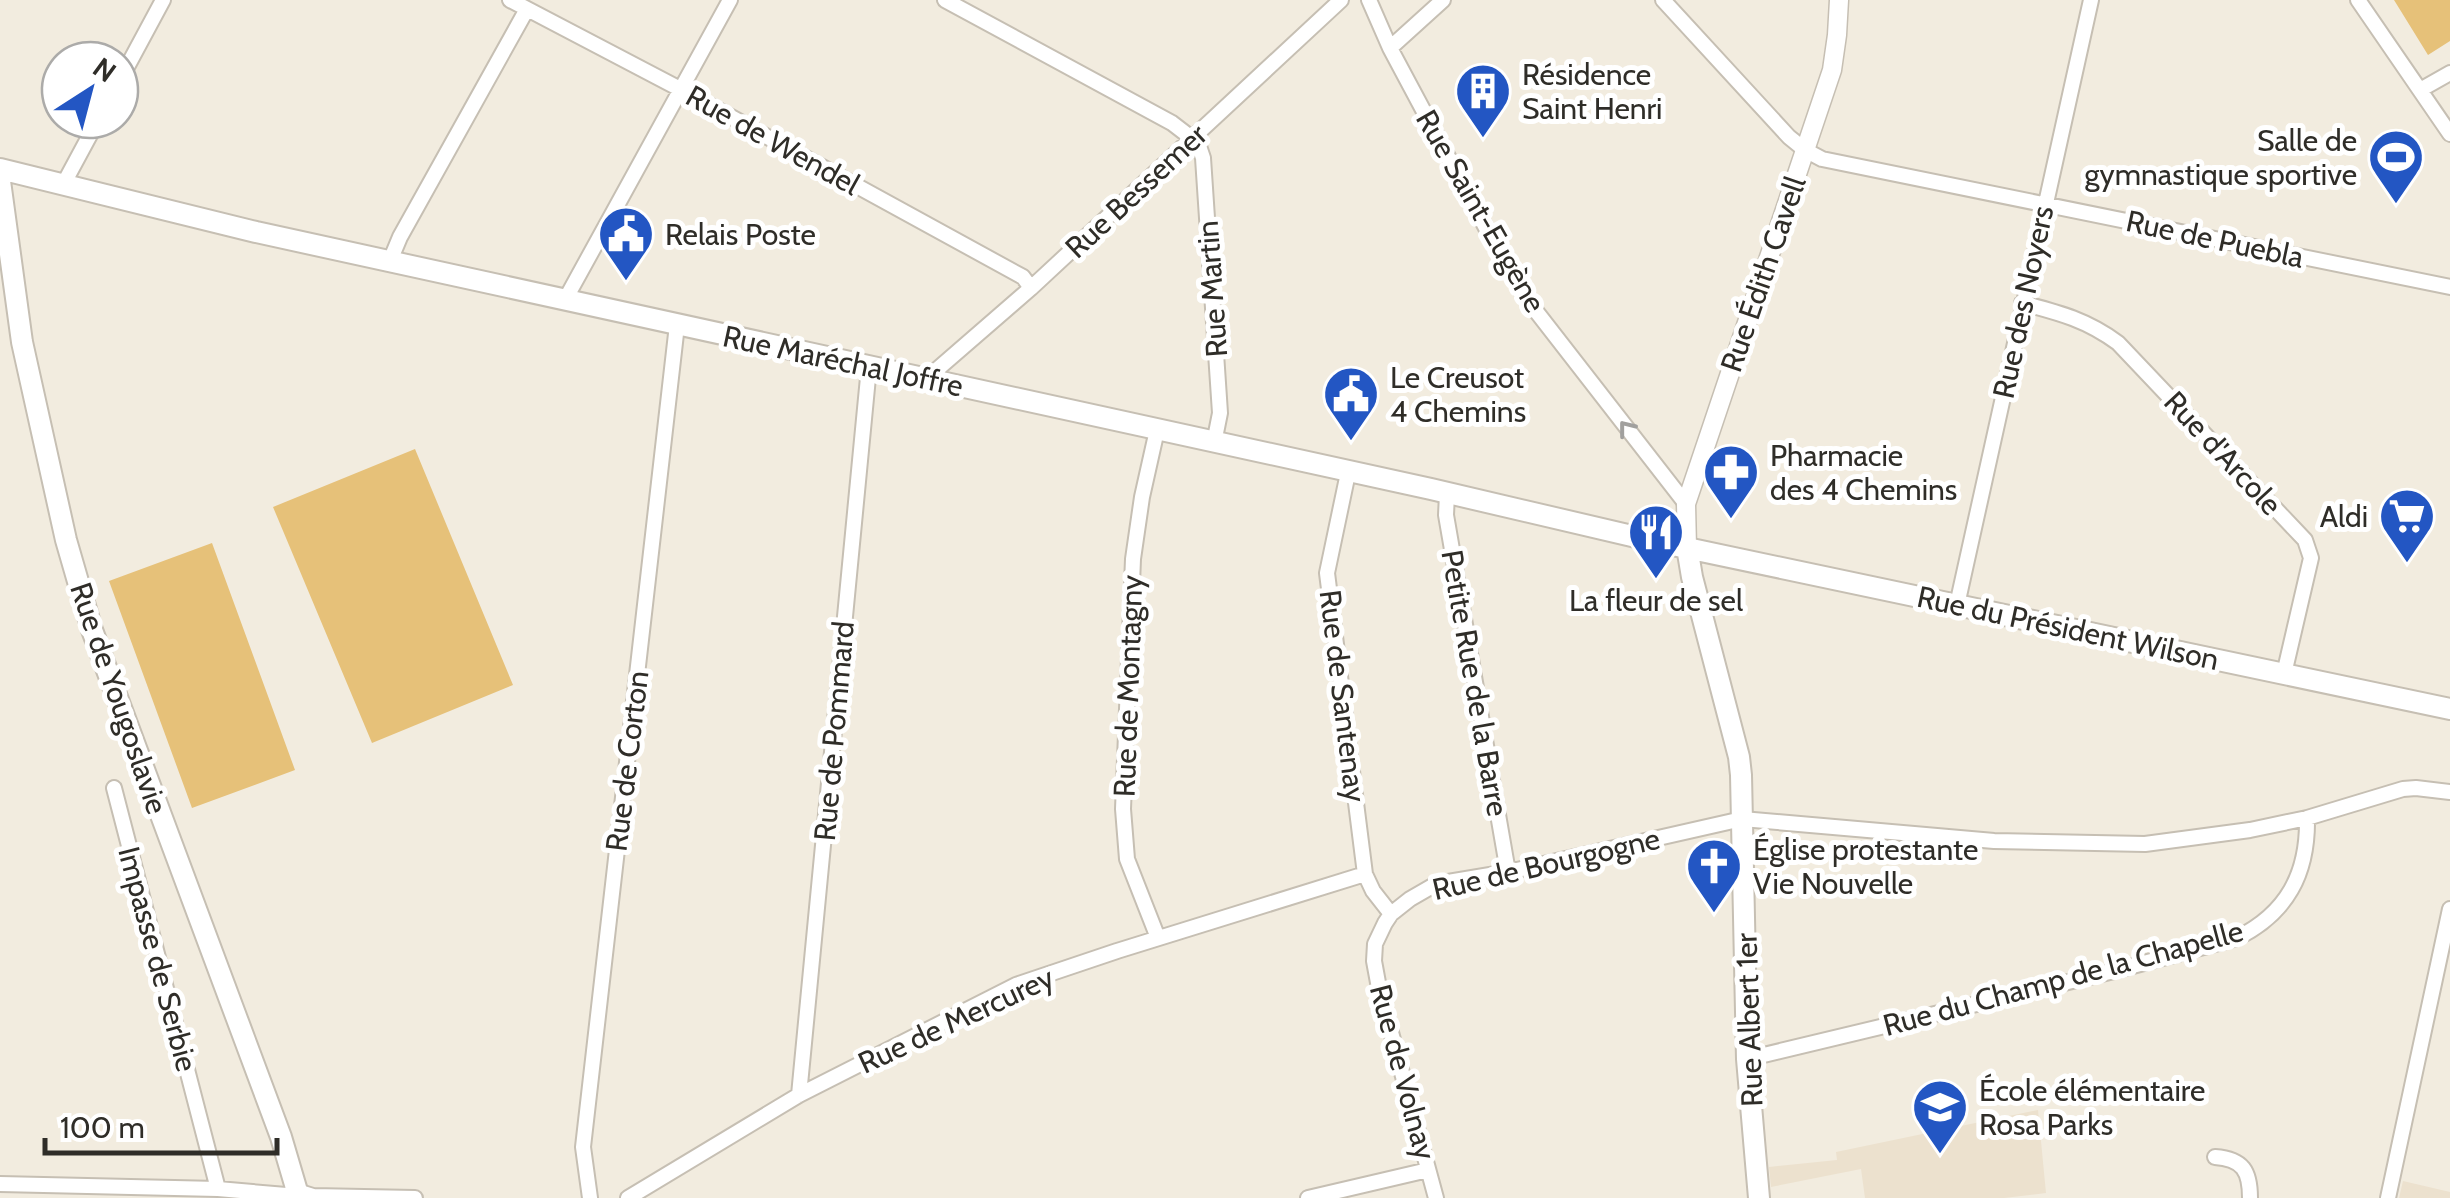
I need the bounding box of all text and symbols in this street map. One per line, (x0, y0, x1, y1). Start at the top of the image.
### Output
north arrow (40, 40, 140, 140)
text: N (87, 50, 123, 89)
place label: Résidence Saint Henri (1522, 56, 1662, 127)
building icon: Résidence Saint Henri (1453, 61, 1513, 140)
street label: Rue de Wendel (680, 77, 866, 203)
street label: Rue Saint-Eugène (1408, 103, 1554, 319)
street label: Rue Bessemer (1057, 116, 1215, 266)
place label: Salle de gymnastique sportive (2085, 122, 2357, 193)
sports icon: Salle de gymnastique sportive (2366, 127, 2426, 206)
street label: Rue Édith Cavell (1712, 171, 1814, 377)
street label: Rue des Noyers (1985, 202, 2061, 402)
street label: Rue de Puebla (2123, 202, 2308, 276)
public building icon: Relais Poste (596, 204, 656, 283)
place label: Relais Poste (665, 216, 816, 253)
street label: Rue Martin (1189, 219, 1235, 359)
street label: Rue Maréchal Joffre (720, 317, 966, 405)
place label: Le Creusot 4 Chemins (1390, 359, 1526, 430)
public building icon: Le Creusot 4 Chemins (1321, 364, 1381, 443)
street label: Rue d'Arcole (2156, 383, 2290, 523)
one-way arrow (1620, 421, 1637, 439)
place label: Pharmacie des 4 Chemins (1770, 437, 1957, 508)
pharmacy icon: Pharmacie des 4 Chemins (1701, 442, 1761, 521)
supermarket icon: Aldi (2377, 486, 2437, 565)
place label: Aldi (2320, 498, 2368, 535)
restaurant icon: La fleur de sel (1626, 502, 1686, 581)
street label: Petite Rue de la Barre (1433, 547, 1517, 819)
street label: Rue de Montagny (1106, 574, 1150, 798)
street label: Rue de Yougoslavie (62, 577, 176, 819)
street label: Rue du Président Wilson (1914, 578, 2222, 678)
place label: La fleur de sel (1569, 582, 1743, 619)
street label: Rue de Santenay (1312, 588, 1374, 804)
street label: Rue de Pommard (806, 620, 862, 842)
street label: Rue de Corton (598, 669, 656, 853)
street label: Rue de Bourgogne (1429, 820, 1663, 908)
place label: Église protestante Vie Nouvelle (1753, 831, 1978, 902)
church icon: Église protestante Vie Nouvelle (1684, 836, 1744, 915)
street label: Impasse de Serbie (110, 843, 206, 1075)
street label: Rue du Champ de la Chapelle (1879, 912, 2247, 1044)
street label: Rue Albert 1er (1727, 932, 1771, 1108)
street label: Rue de Mercurey (852, 959, 1060, 1081)
street label: Rue de Volnay (1362, 980, 1444, 1164)
place label: École élémentaire Rosa Parks (1979, 1072, 2205, 1143)
school or university icon: École élémentaire Rosa Parks (1910, 1077, 1970, 1156)
scale bar (45, 1093, 278, 1155)
text: 100 m (60, 1109, 145, 1146)

